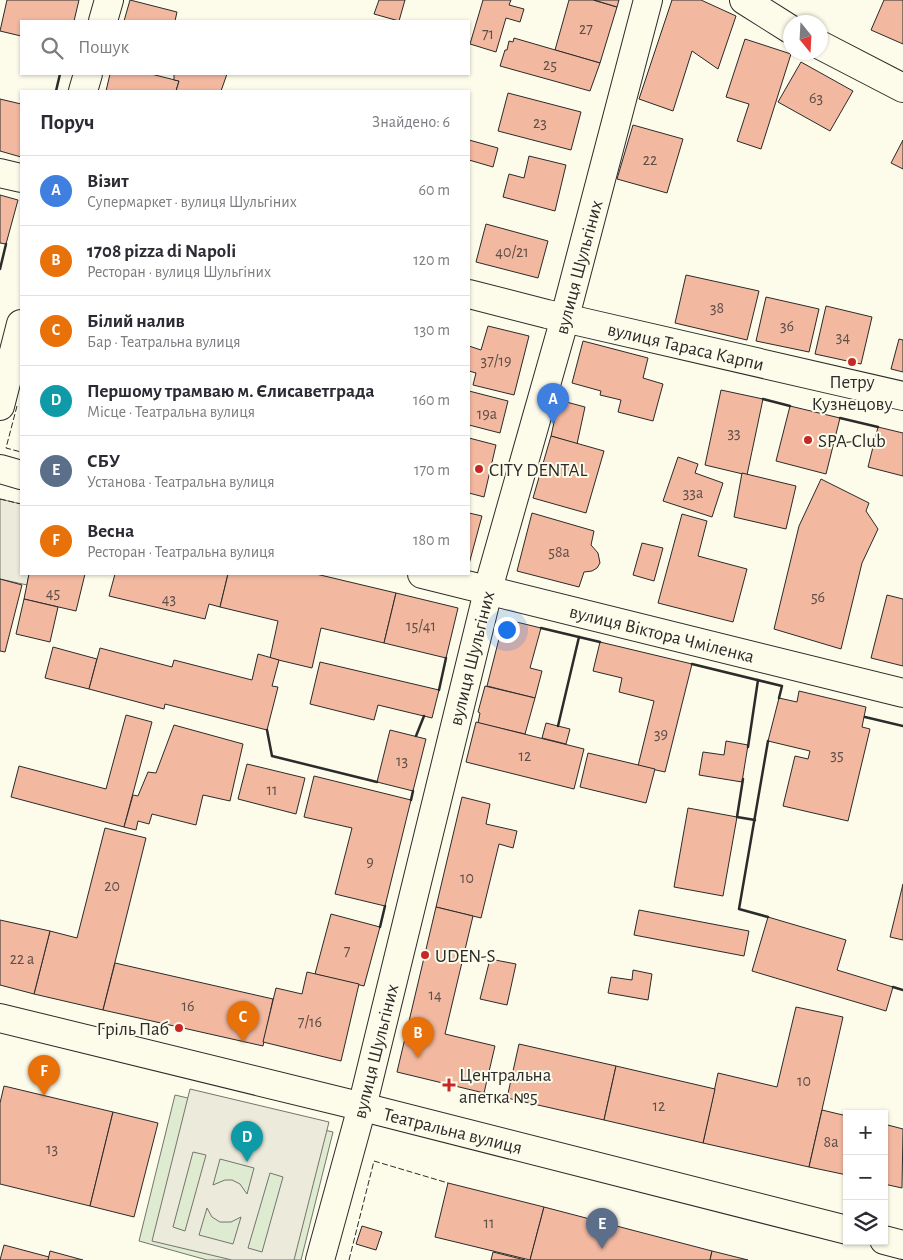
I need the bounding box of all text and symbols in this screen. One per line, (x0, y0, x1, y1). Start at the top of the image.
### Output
north arrow (783, 15, 828, 60)
search box (20, 20, 470, 75)
house number: 27 (579, 21, 593, 37)
house number: 71 (482, 26, 494, 42)
icon: search (38, 34, 66, 62)
text: Пошук (78, 38, 129, 57)
house number: 25 (543, 57, 557, 73)
house number: 63 (809, 90, 823, 106)
text: Поруч (40, 112, 94, 133)
text: Знайдено: 6 (372, 114, 450, 130)
house number: 23 (533, 115, 547, 131)
house number: 22 (643, 152, 657, 168)
text: Візит (87, 172, 129, 191)
text: A (51, 182, 61, 198)
text: 60 m (419, 182, 450, 198)
text: Супермаркет · вулиця Шульгіних (87, 194, 297, 210)
street label: вулиця Шульгіних (552, 198, 606, 336)
text: 1708 pizza di Napoli (87, 242, 236, 261)
house number: 40/21 (495, 244, 529, 260)
text: B (51, 252, 61, 268)
text: 120 m (413, 252, 450, 268)
text: Ресторан · вулиця Шульгіних (87, 264, 271, 280)
house number: 38 (710, 300, 724, 316)
text: Білий налив (87, 312, 185, 331)
house number: 36 (780, 318, 794, 334)
street label: вулиця Тараса Карпи (606, 320, 766, 375)
text: C (52, 322, 60, 338)
text: 130 m (414, 322, 450, 338)
house number: 34 (836, 329, 850, 345)
text: Бар · Театральна вулиця (87, 334, 241, 350)
house number: 37/19 (481, 353, 511, 369)
marker: Петру Кузнецову (846, 356, 858, 368)
place label: Петру Кузнецову (811, 373, 893, 414)
text: Першому трамваю м. Єлисаветграда (87, 382, 374, 401)
pin: A (537, 383, 569, 424)
text: D (51, 392, 61, 408)
text: 160 m (413, 392, 450, 408)
text: Місце · Театральна вулиця (87, 404, 255, 420)
house number: 19а (477, 406, 497, 422)
house number: 33 (727, 425, 741, 441)
place label: SPA-Club (818, 432, 886, 451)
marker: SPA-Club (802, 434, 814, 446)
text: СБУ (87, 452, 120, 471)
place label: CITY DENTAL (489, 461, 588, 480)
text: E (52, 462, 60, 478)
text: 170 m (414, 462, 450, 478)
marker: CITY DENTAL (473, 463, 485, 475)
text: Установа · Театральна вулиця (87, 474, 275, 490)
house number: 33а (683, 485, 703, 501)
text: Весна (87, 522, 134, 541)
text: F (52, 532, 60, 548)
text: 180 m (413, 532, 450, 548)
text: Ресторан · Театральна вулиця (87, 544, 275, 560)
house number: 58а (548, 544, 570, 560)
house number: 45 (46, 585, 60, 601)
street label: вулиця Шульгіних (447, 589, 498, 728)
house number: 56 (811, 589, 825, 605)
house number: 43 (162, 591, 176, 607)
street label: вулиця Віктора Чміленка (567, 602, 756, 667)
your location (494, 617, 520, 643)
house number: 15/41 (406, 618, 436, 634)
house number: 39 (654, 726, 668, 742)
house number: 35 (830, 747, 844, 763)
house number: 12 (519, 748, 531, 764)
house number: 13 (396, 753, 408, 769)
house number: 11 (266, 782, 278, 798)
house number: 9 (366, 854, 374, 870)
house number: 10 (460, 870, 474, 886)
house number: 20 (104, 878, 120, 894)
house number: 7 (344, 943, 351, 959)
place label: UDEN-S (435, 947, 496, 966)
marker: UDEN-S (419, 949, 431, 961)
house number: 22 а (10, 951, 34, 967)
street label: вулиця Шульгіних (351, 982, 402, 1121)
house number: 14 (428, 987, 442, 1003)
house number: 16 (181, 998, 195, 1014)
pin: C (227, 1001, 259, 1042)
house number: 7/16 (298, 1014, 322, 1030)
pin: B (402, 1017, 434, 1058)
place label: Гріль Паб (96, 1020, 169, 1039)
marker: Гріль Паб (173, 1022, 185, 1034)
pin: F (28, 1055, 60, 1096)
place label: Центральна апетка №5 (459, 1066, 552, 1107)
house number: 10 (797, 1073, 811, 1089)
marker: Центральна апетка №5 (443, 1079, 455, 1091)
house number: 12 (653, 1098, 665, 1114)
street label: Театральна вулиця (381, 1105, 524, 1158)
map controls (843, 1110, 888, 1245)
button: + (843, 1110, 888, 1155)
pin: D (231, 1121, 263, 1162)
house number: 8а (824, 1134, 838, 1150)
house number: 13 (46, 1141, 58, 1157)
button: − (843, 1155, 888, 1200)
button: layers (843, 1200, 888, 1245)
pin: E (586, 1208, 618, 1249)
house number: 11 (483, 1215, 495, 1231)

